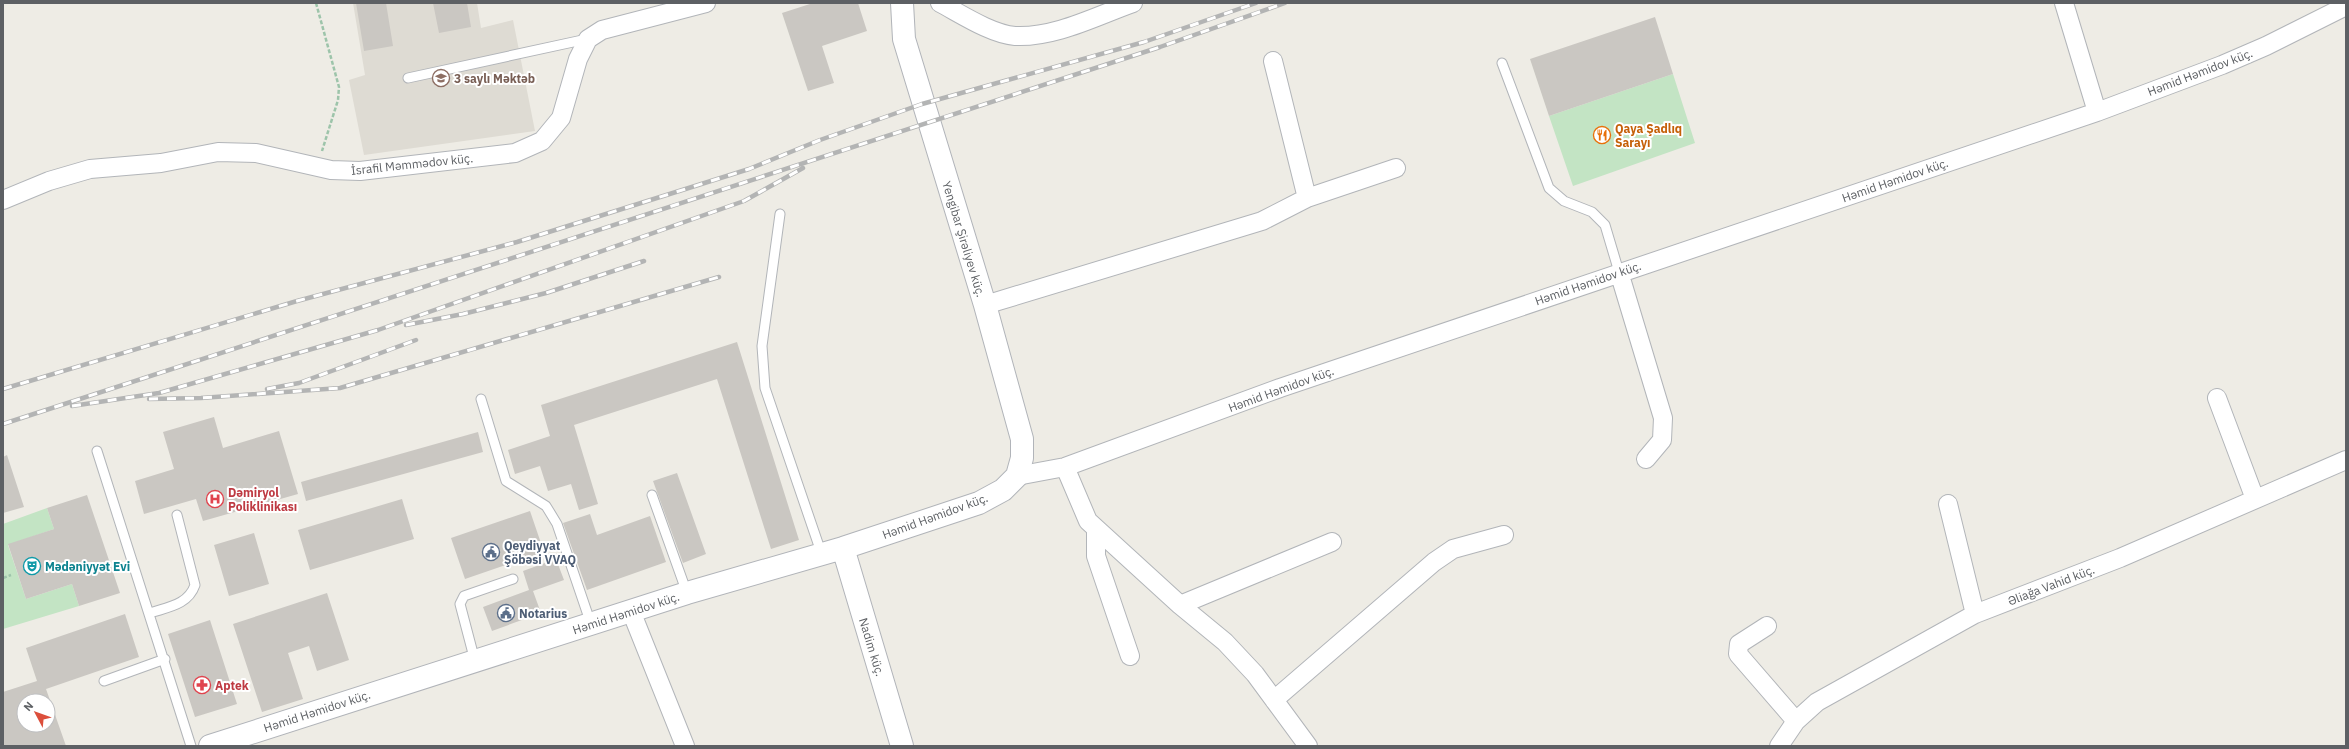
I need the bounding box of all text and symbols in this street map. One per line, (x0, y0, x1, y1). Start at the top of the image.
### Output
street label: Həmid Həmidov küç. (2145, 45, 2255, 99)
school or university icon: 3 saylı Məktəb (431, 68, 451, 88)
place label: 3 saylı Məktəb (454, 71, 535, 86)
place label: Qaya Şadlıq Sarayı (1615, 121, 1682, 150)
restaurant icon: Qaya Şadlıq Sarayı (1592, 125, 1612, 145)
street label: İsrafil Məmmədov küç. (350, 150, 474, 178)
street label: Həmid Həmidov küç. (1840, 155, 1950, 205)
street label: Yengibar Şirəliyev küç. (939, 179, 989, 299)
street label: Həmid Həmidov küç. (1533, 258, 1643, 308)
street label: Həmid Həmidov küç. (1226, 363, 1336, 415)
place label: Dəmiryol Poliklinikası (228, 485, 297, 514)
hospital icon: Dəmiryol Poliklinikası (205, 489, 225, 509)
street label: Həmid Həmidov küç. (880, 490, 990, 542)
place label: Qeydiyyat Şöbəsi VVAQ (504, 538, 576, 567)
public building icon: Qeydiyyat Şöbəsi VVAQ (481, 542, 501, 562)
theatre icon: Mədəniyyət Evi (22, 556, 42, 576)
place label: Mədəniyyət Evi (45, 559, 130, 574)
street label: Əliağa Vahid küç. (2005, 562, 2097, 608)
street label: Həmid Həmidov küç. (571, 589, 681, 637)
public building icon: Notarius (496, 603, 516, 623)
place label: Notarius (519, 606, 567, 621)
street label: Nadim küç. (856, 616, 888, 678)
pharmacy icon: Aptek (192, 675, 212, 695)
place label: Aptek (215, 678, 249, 693)
street label: Həmid Həmidov küç. (262, 687, 372, 735)
north arrow (16, 693, 56, 733)
text: N (21, 699, 36, 714)

